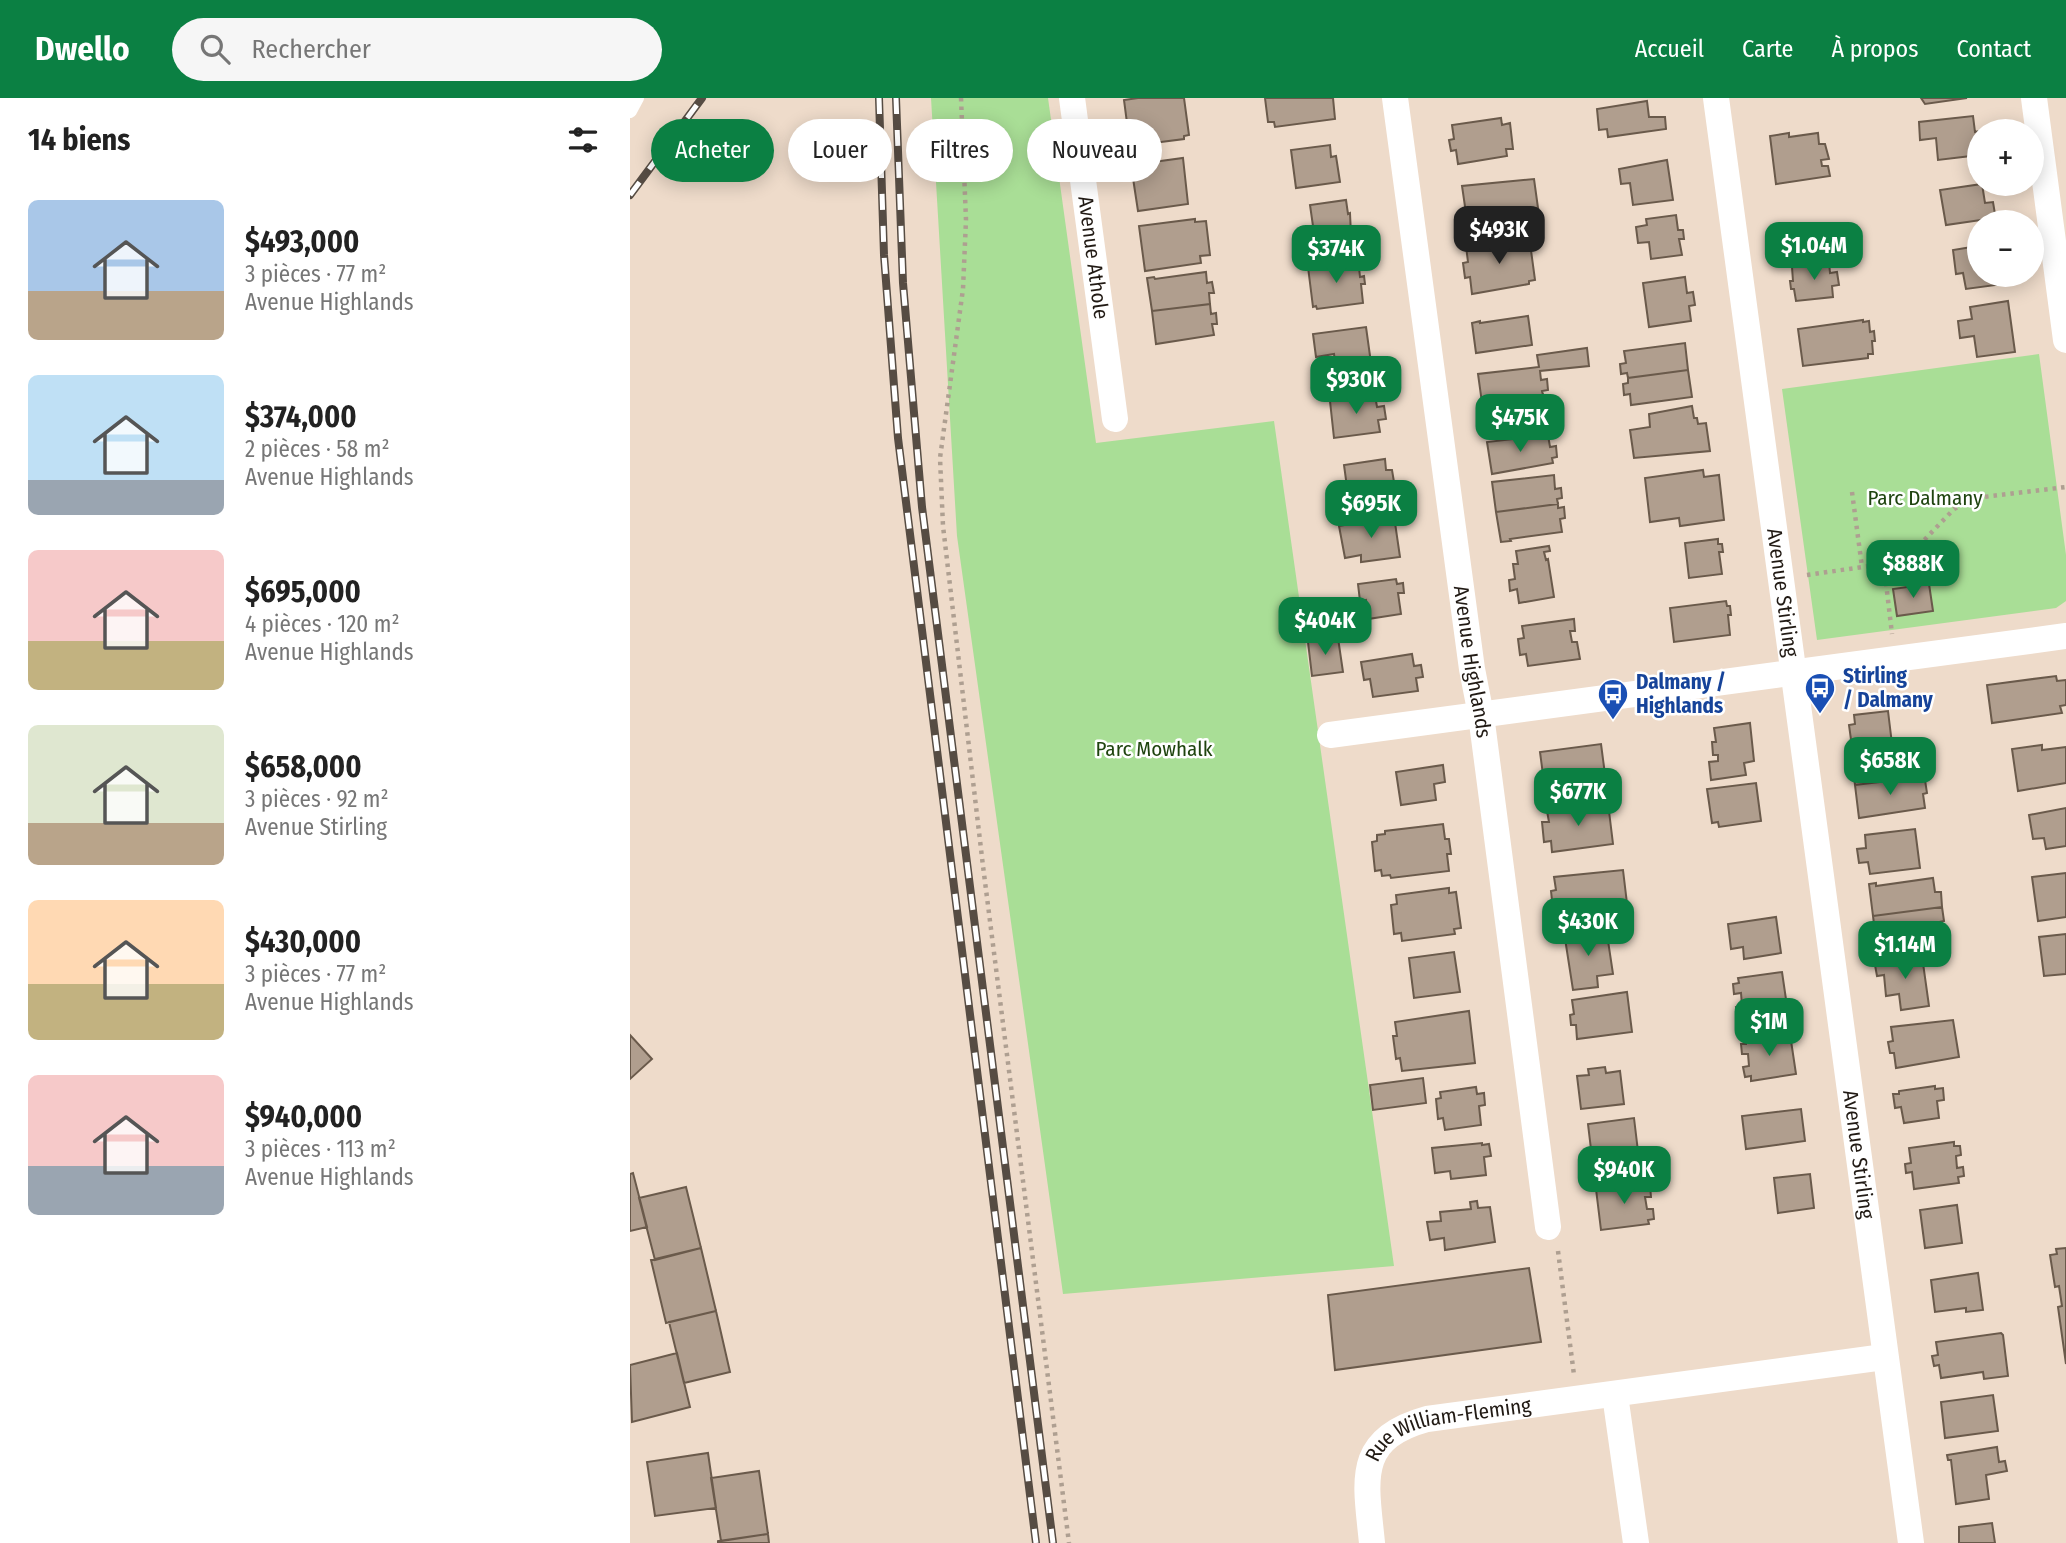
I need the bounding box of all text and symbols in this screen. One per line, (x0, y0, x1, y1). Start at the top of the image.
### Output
search box (172, 18, 662, 81)
text: Dwello (35, 29, 130, 69)
icon: search (196, 30, 234, 68)
text: Rechercher (252, 34, 371, 65)
text: Accueil (1635, 35, 1704, 63)
text: Carte (1742, 35, 1793, 63)
text: À propos (1831, 35, 1918, 63)
text: Contact (1956, 35, 2031, 63)
chip: Acheter (651, 119, 774, 182)
chip: Louer (788, 119, 892, 182)
chip: Filtres (906, 119, 1013, 182)
chip: Nouveau (1027, 119, 1162, 182)
map controls (1967, 119, 2044, 287)
button: + (1967, 119, 2044, 196)
icon: filters (564, 121, 602, 159)
text: 14 biens (28, 122, 130, 158)
street label: Avenue Athole (1072, 194, 1114, 321)
pin: $493K (1450, 206, 1548, 266)
button: − (1967, 210, 2044, 287)
text: $493K (1470, 215, 1528, 243)
pin: $1.04M (1757, 222, 1871, 282)
text: $493,000 (245, 224, 359, 260)
pin: $374K (1287, 226, 1385, 285)
icon: home (84, 228, 168, 312)
text: $1.04M (1781, 231, 1847, 259)
text: $374K (1308, 234, 1364, 262)
text: 3 pièces · 77 m² (245, 260, 386, 288)
text: Avenue Highlands (245, 288, 414, 316)
pin: $930K (1307, 356, 1405, 416)
text: $930K (1326, 365, 1386, 393)
pin: $475K (1471, 394, 1569, 454)
text: $374,000 (245, 399, 357, 435)
icon: home (84, 403, 168, 487)
text: $475K (1491, 403, 1549, 431)
text: 2 pièces · 58 m² (245, 435, 390, 463)
text: Avenue Highlands (245, 463, 414, 491)
pin: $695K (1322, 480, 1420, 540)
park label: Parc Dalmany (1867, 485, 1983, 511)
text: $695K (1341, 489, 1401, 517)
street label: Avenue Stirling (1761, 526, 1804, 659)
pin: $888K (1864, 540, 1962, 600)
text: $888K (1882, 549, 1944, 577)
text: $695,000 (245, 574, 361, 610)
icon: home (84, 578, 168, 662)
street label: Avenue Highlands (1448, 584, 1497, 740)
pin: $404K (1276, 598, 1374, 657)
text: $404K (1294, 606, 1356, 634)
text: 4 pièces · 120 m² (245, 610, 400, 638)
text: Avenue Highlands (245, 638, 414, 666)
place label: Stirling / Dalmany (1843, 663, 1934, 713)
place label: Dalmany / Highlands (1636, 669, 1726, 719)
bus stop icon: Stirling / Dalmany (1803, 671, 1837, 715)
bus stop icon: Dalmany / Highlands (1596, 677, 1630, 721)
park label: Parc Mowhalk (1095, 736, 1213, 762)
pin: $658K (1841, 738, 1939, 797)
text: $658K (1860, 746, 1920, 774)
text: $658,000 (245, 749, 362, 785)
icon: home (84, 753, 168, 837)
pin: $677K (1529, 768, 1627, 828)
text: $677K (1550, 777, 1606, 805)
text: 3 pièces · 92 m² (245, 785, 389, 813)
text: Avenue Stirling (245, 813, 387, 841)
pin: $430K (1539, 898, 1637, 958)
text: $430K (1558, 907, 1618, 935)
pin: $1.14M (1848, 922, 1962, 981)
text: $430,000 (245, 924, 361, 960)
icon: home (84, 928, 168, 1012)
text: $1.14M (1874, 930, 1936, 958)
text: 3 pièces · 77 m² (245, 960, 386, 988)
text: Avenue Highlands (245, 988, 414, 1016)
pin: $1M (1735, 998, 1803, 1058)
text: $1M (1751, 1007, 1787, 1035)
street label: Avenue Stirling (1837, 1088, 1880, 1221)
text: $940,000 (245, 1099, 362, 1135)
icon: home (84, 1103, 168, 1187)
text: 3 pièces · 113 m² (245, 1135, 396, 1163)
pin: $940K (1575, 1146, 1673, 1206)
text: $940K (1594, 1155, 1654, 1183)
text: Avenue Highlands (245, 1163, 414, 1191)
street label: Rue William-Fleming (1360, 1392, 1533, 1466)

